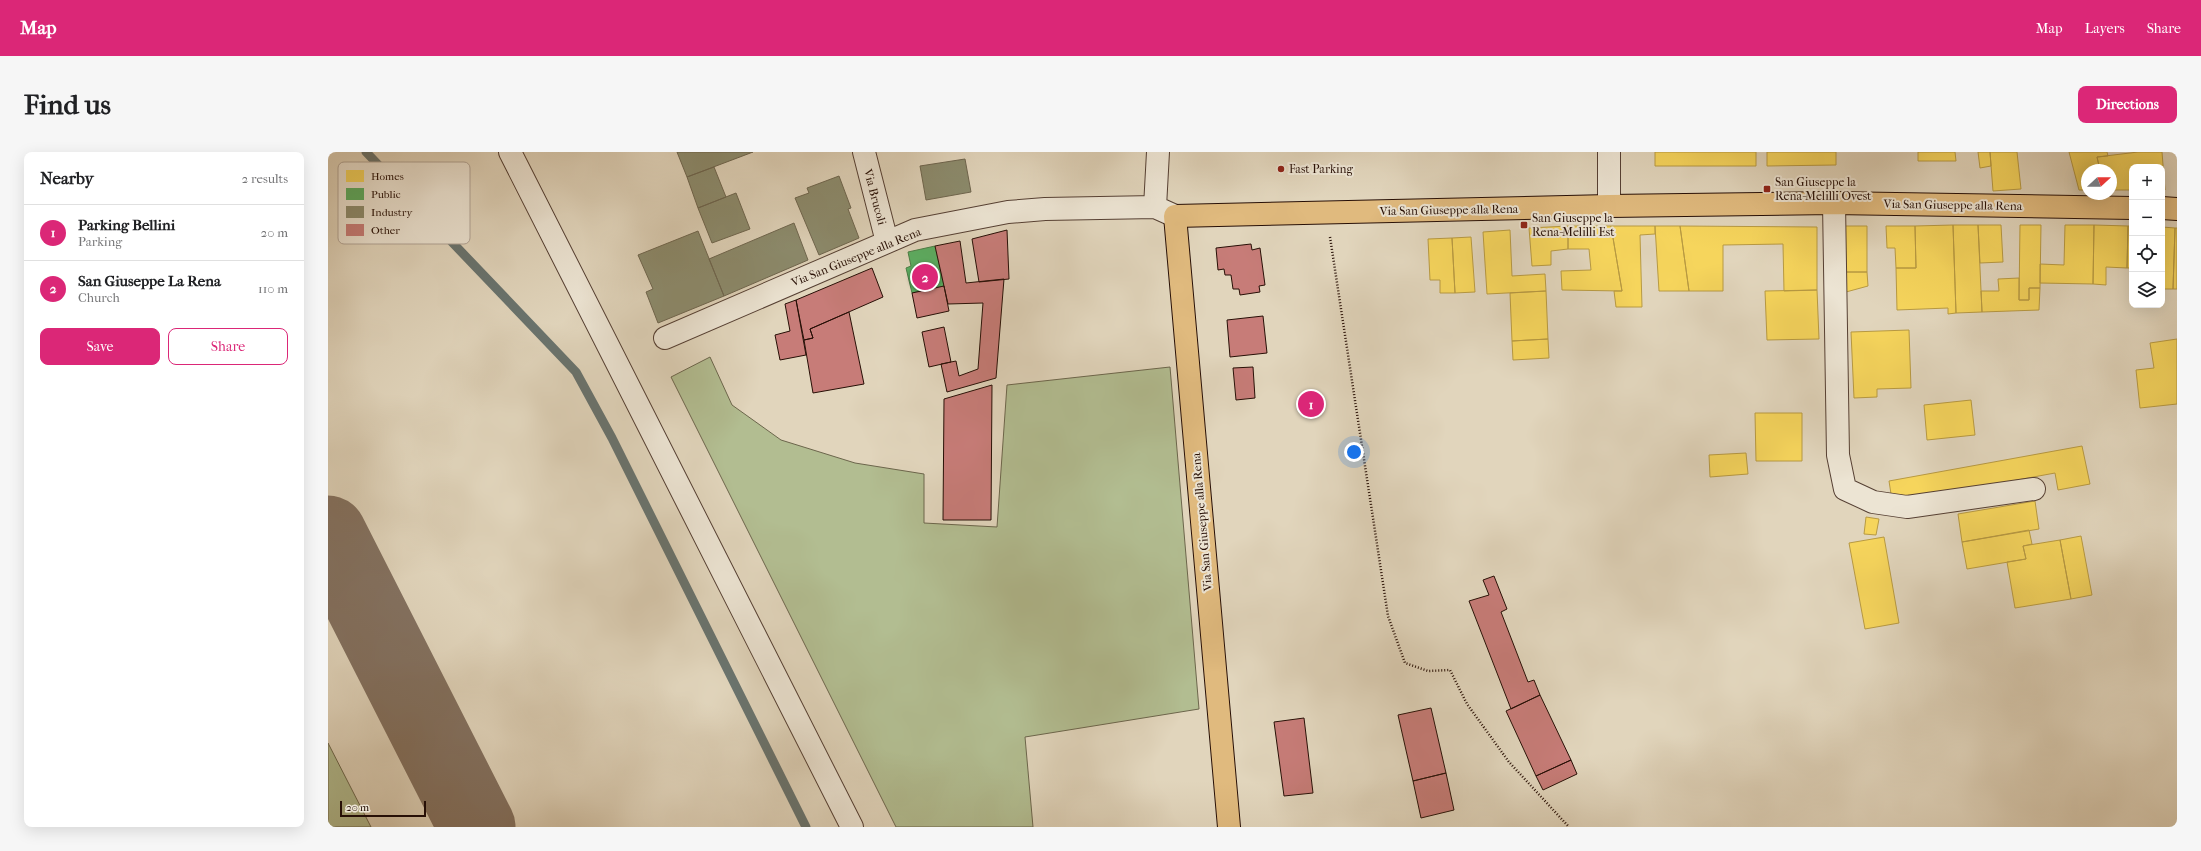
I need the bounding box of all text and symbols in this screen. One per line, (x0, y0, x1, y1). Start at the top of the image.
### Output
text: Map (20, 17, 56, 39)
text: Map (2036, 20, 2063, 37)
text: Layers (2085, 20, 2125, 37)
text: Share (2147, 20, 2181, 37)
button: Directions (2078, 86, 2177, 123)
text: Find us (24, 88, 111, 121)
legend (338, 162, 470, 244)
place label: Fast Parking (1289, 162, 1354, 176)
marker: Fast Parking (1276, 164, 1286, 174)
north arrow (2081, 164, 2117, 200)
map controls (2129, 164, 2165, 308)
button: + (2129, 164, 2165, 200)
street label: Via Brucoli (861, 167, 889, 227)
text: Nearby (40, 168, 94, 188)
text: Homes (371, 170, 404, 183)
text: 2 results (242, 171, 288, 186)
place label: San Giuseppe la Rena-Melilli Ovest (1775, 175, 1872, 203)
marker: San Giuseppe la Rena-Melilli Ovest (1762, 184, 1772, 194)
text: Public (371, 188, 401, 201)
street label: Via San Giuseppe alla Rena (1883, 197, 2023, 213)
button: − (2129, 200, 2165, 236)
street label: Via San Giuseppe alla Rena (1379, 202, 1519, 218)
text: Industry (371, 206, 413, 219)
place label: San Giuseppe la Rena-Melilli Est (1532, 211, 1615, 239)
text: Parking Bellini (78, 216, 175, 234)
marker: San Giuseppe la Rena-Melilli Est (1519, 220, 1529, 230)
text: Other (371, 224, 400, 237)
street label: Via San Giuseppe alla Rena (788, 224, 923, 290)
text: 1 (51, 225, 55, 240)
text: 20 m (261, 225, 288, 240)
text: Parking (78, 234, 122, 249)
button: locate (2129, 236, 2165, 272)
pin: 2 (912, 262, 938, 292)
text: San Giuseppe La Rena (78, 272, 221, 290)
button: layers (2129, 272, 2165, 308)
text: 2 (50, 281, 56, 296)
text: 110 m (258, 281, 288, 296)
text: Church (78, 290, 120, 305)
button: Save (40, 328, 160, 365)
button: Share (168, 328, 288, 365)
pin: 1 (1298, 389, 1324, 419)
your location (1344, 442, 1364, 462)
street label: Via San Giuseppe alla Rena (1189, 452, 1215, 593)
scale bar (340, 799, 426, 818)
text: 20 m (346, 801, 369, 814)

